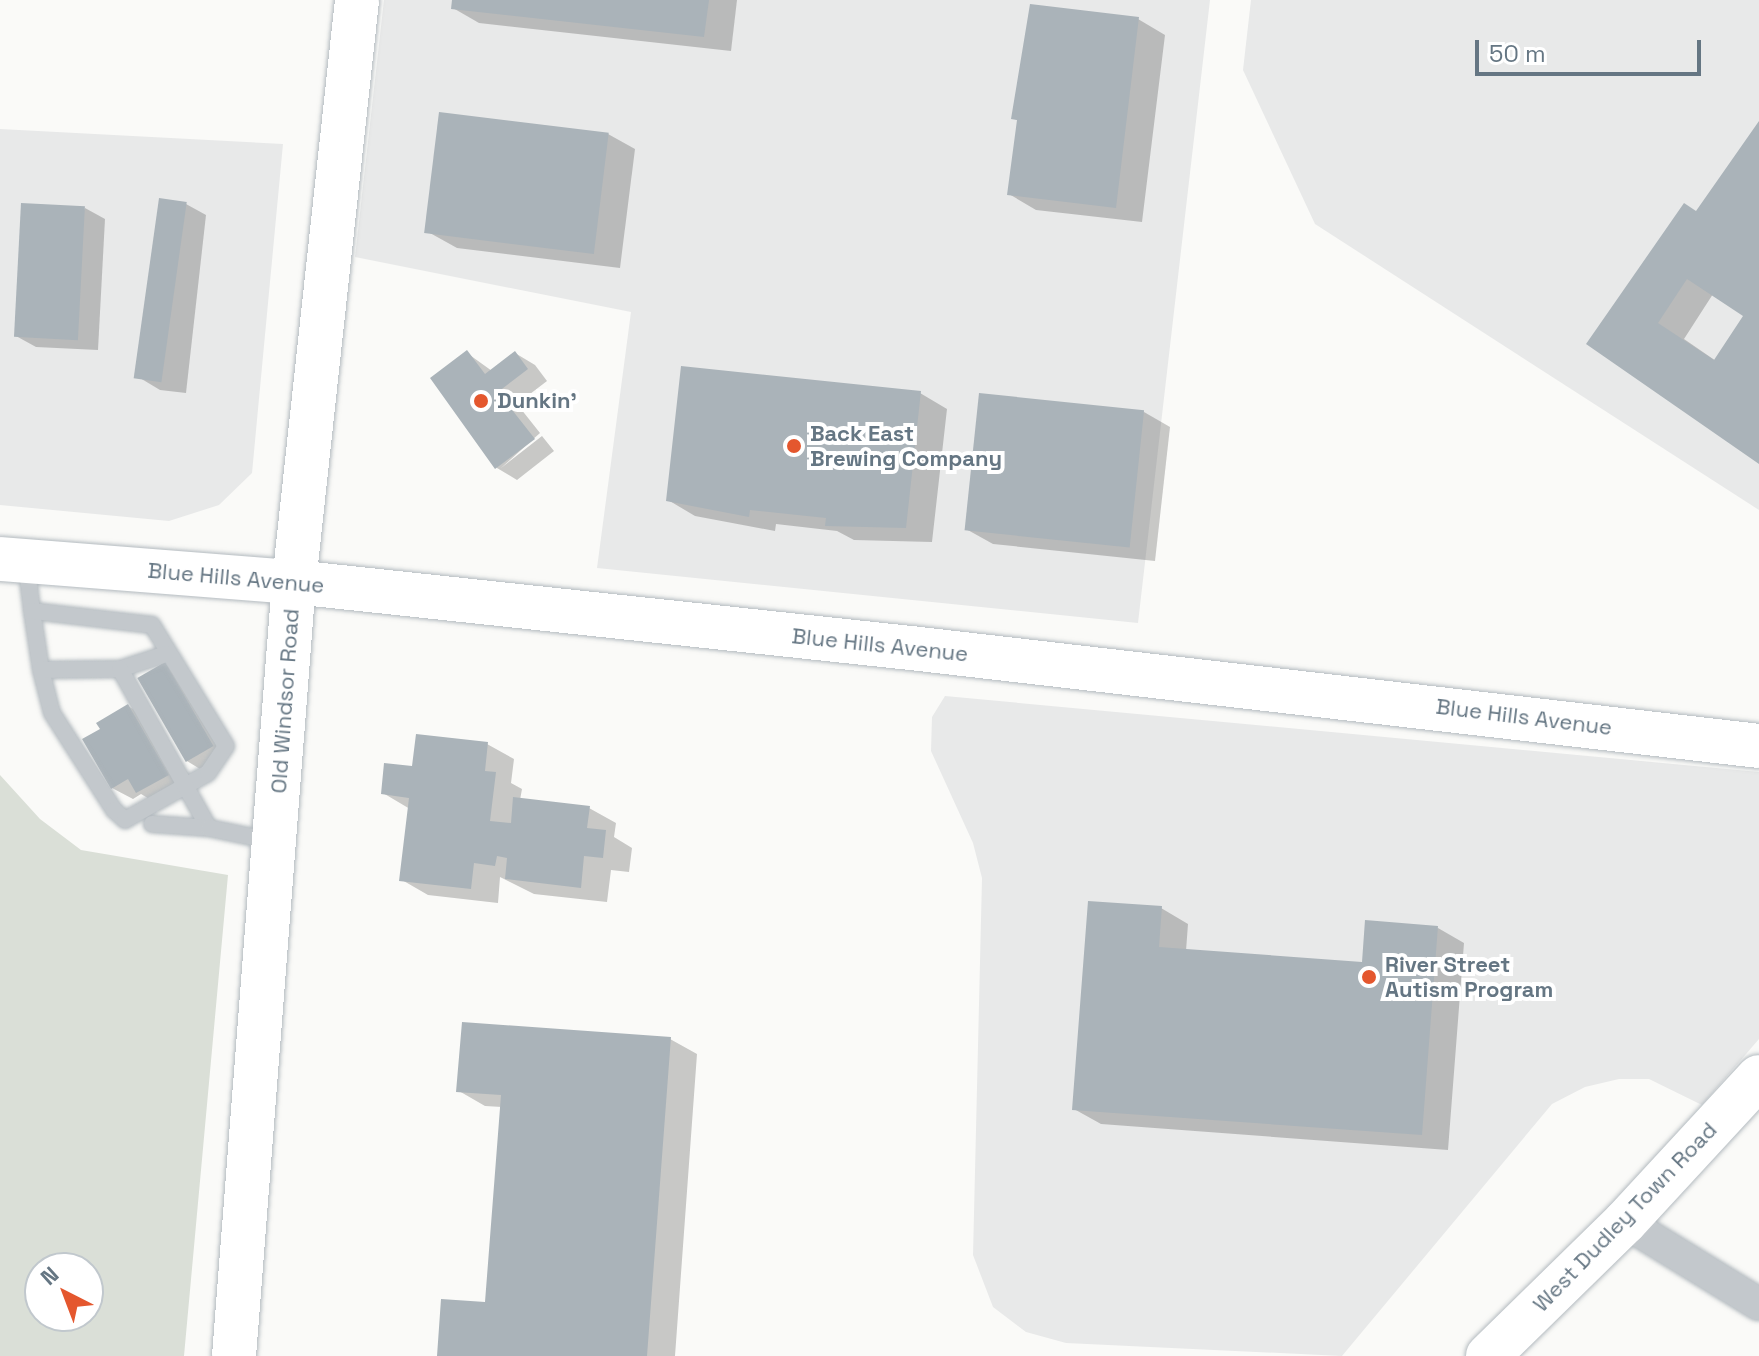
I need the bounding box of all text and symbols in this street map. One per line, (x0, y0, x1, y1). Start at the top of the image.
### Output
scale bar (1479, 24, 1705, 74)
text: 50 m (1489, 38, 1546, 69)
place label: Dunkin' (497, 388, 577, 414)
marker: Dunkin' (472, 392, 490, 410)
place label: Back East Brewing Company (810, 420, 1002, 472)
marker: Back East Brewing Company (785, 437, 803, 455)
street label: Blue Hills Avenue (146, 557, 326, 599)
street label: Old Windsor Road (265, 608, 305, 794)
street label: Blue Hills Avenue (790, 623, 970, 667)
street label: Blue Hills Avenue (1434, 693, 1614, 741)
place label: River Street Autism Program (1385, 951, 1553, 1002)
marker: River Street Autism Program (1360, 968, 1378, 986)
street label: West Dudley Town Road (1527, 1117, 1723, 1317)
north arrow (24, 1252, 104, 1332)
text: N (34, 1260, 64, 1291)

